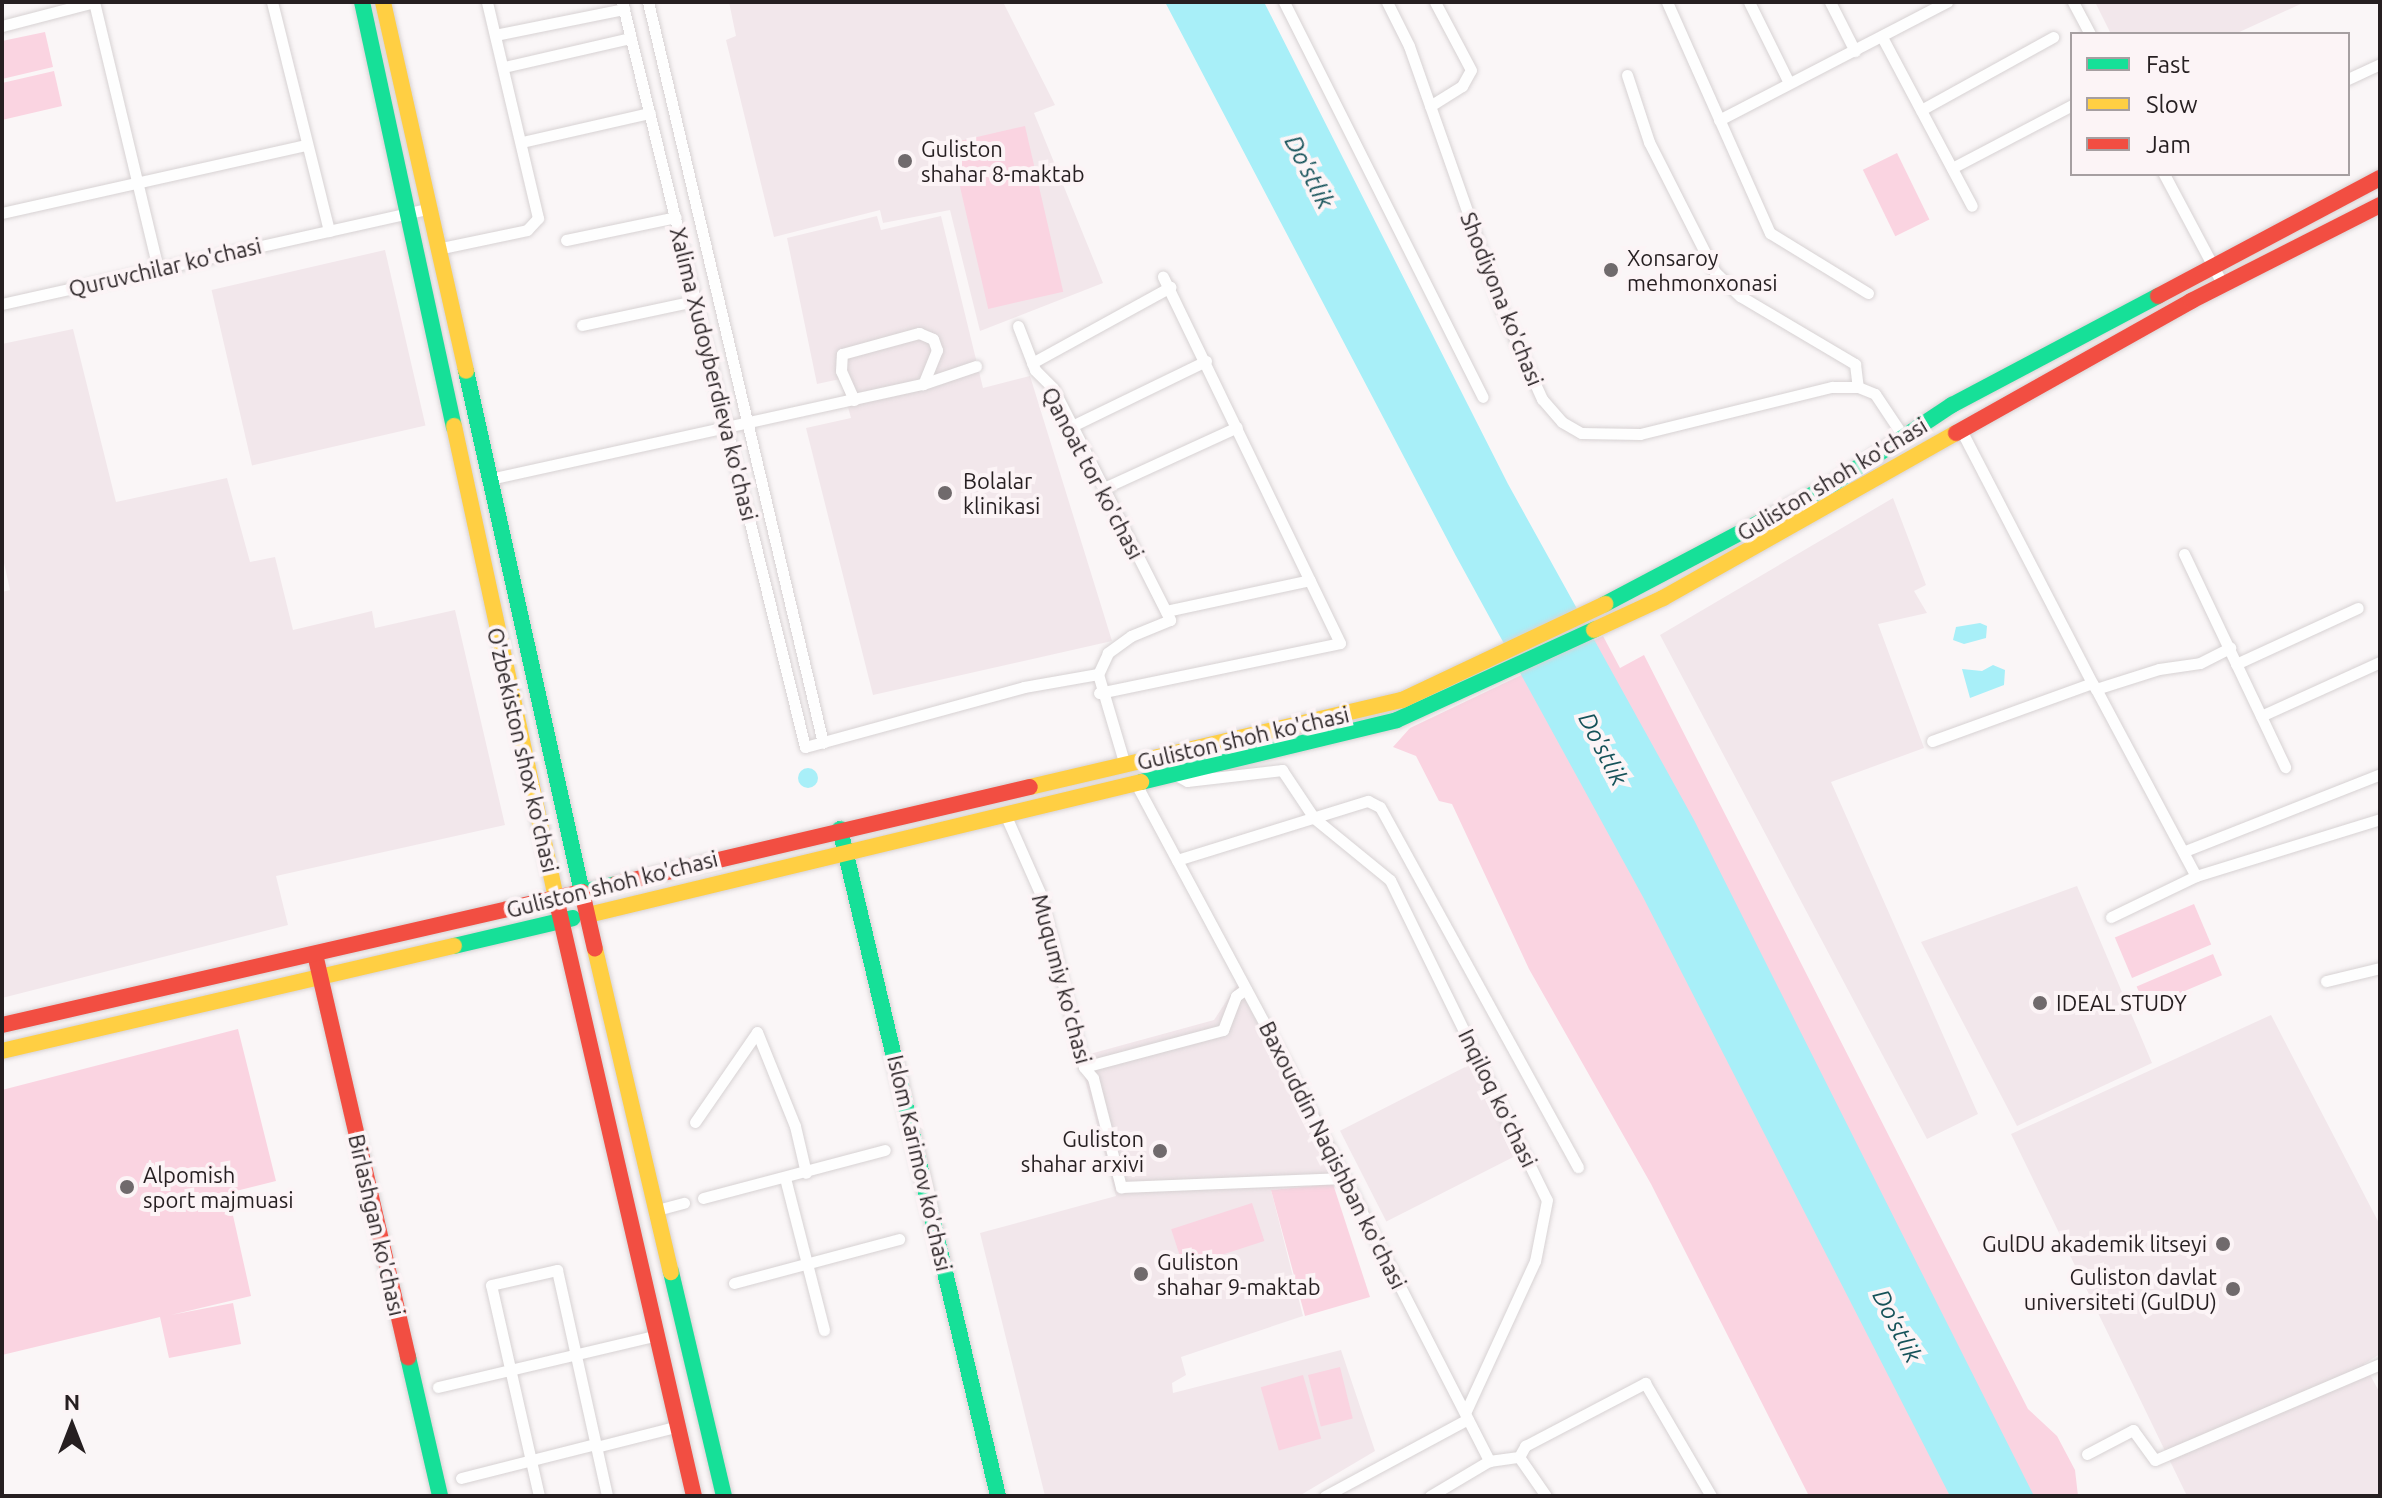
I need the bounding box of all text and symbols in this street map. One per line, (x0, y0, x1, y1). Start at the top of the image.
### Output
legend (2070, 32, 2350, 176)
text: Fast (2146, 51, 2190, 78)
text: Slow (2146, 91, 2198, 118)
water label: Do'stlik (1278, 130, 1340, 214)
text: Jam (2146, 131, 2191, 158)
place label: Guliston shahar 8-maktab (921, 135, 1085, 186)
marker: Guliston shahar 8-maktab (896, 152, 914, 170)
street label: Shodiyona ko'chasi (1455, 208, 1549, 390)
street label: Xalima Xudoyberdieva ko'chasi (665, 224, 763, 524)
street label: Quruvchilar ko'chasi (66, 232, 264, 302)
place label: Xonsaroy mehmonxonasi (1627, 244, 1778, 296)
marker: Xonsaroy mehmonxonasi (1602, 261, 1620, 279)
street label: Qanoat tor ko'chasi (1037, 382, 1149, 564)
street label: Guliston shoh ko'chasi (1732, 412, 1932, 546)
place label: Bolalar klinikasi (963, 467, 1040, 518)
marker: Bolalar klinikasi (934, 482, 956, 504)
street label: O'zbekiston shox ko'chasi (482, 625, 564, 875)
street label: Guliston shoh ko'chasi (1134, 701, 1352, 775)
water label: Do'stlik (1572, 707, 1634, 791)
street label: Guliston shoh ko'chasi (504, 845, 720, 923)
street label: Muqumiy ko'chasi (1027, 891, 1097, 1067)
place label: IDEAL STUDY (2056, 990, 2187, 1016)
marker: IDEAL STUDY (2031, 994, 2049, 1012)
street label: Baxouddin Naqishban ko'chasi (1254, 1017, 1412, 1293)
street label: Inqiloq ko'chasi (1453, 1025, 1543, 1171)
street label: Islom Karimov ko'chasi (882, 1052, 958, 1274)
place label: Guliston shahar arxivi (1021, 1125, 1144, 1176)
street label: Birlashgan ko'chasi (343, 1132, 411, 1318)
marker: Guliston shahar arxivi (1151, 1142, 1169, 1160)
place label: Alpomish sport majmuasi (143, 1161, 294, 1212)
marker: Alpomish sport majmuasi (118, 1178, 136, 1196)
place label: GulDU akademik litseyi (1982, 1231, 2207, 1257)
marker: GulDU akademik litseyi (2214, 1235, 2232, 1253)
place label: Guliston shahar 9-maktab (1157, 1248, 1321, 1300)
place label: Guliston davlat universiteti (GulDU) (2024, 1263, 2217, 1314)
marker: Guliston shahar 9-maktab (1132, 1265, 1150, 1283)
marker: Guliston davlat universiteti (GulDU) (2224, 1280, 2242, 1298)
water label: Do'stlik (1866, 1284, 1928, 1368)
north arrow (32, 1386, 112, 1466)
text: N (64, 1389, 80, 1414)

